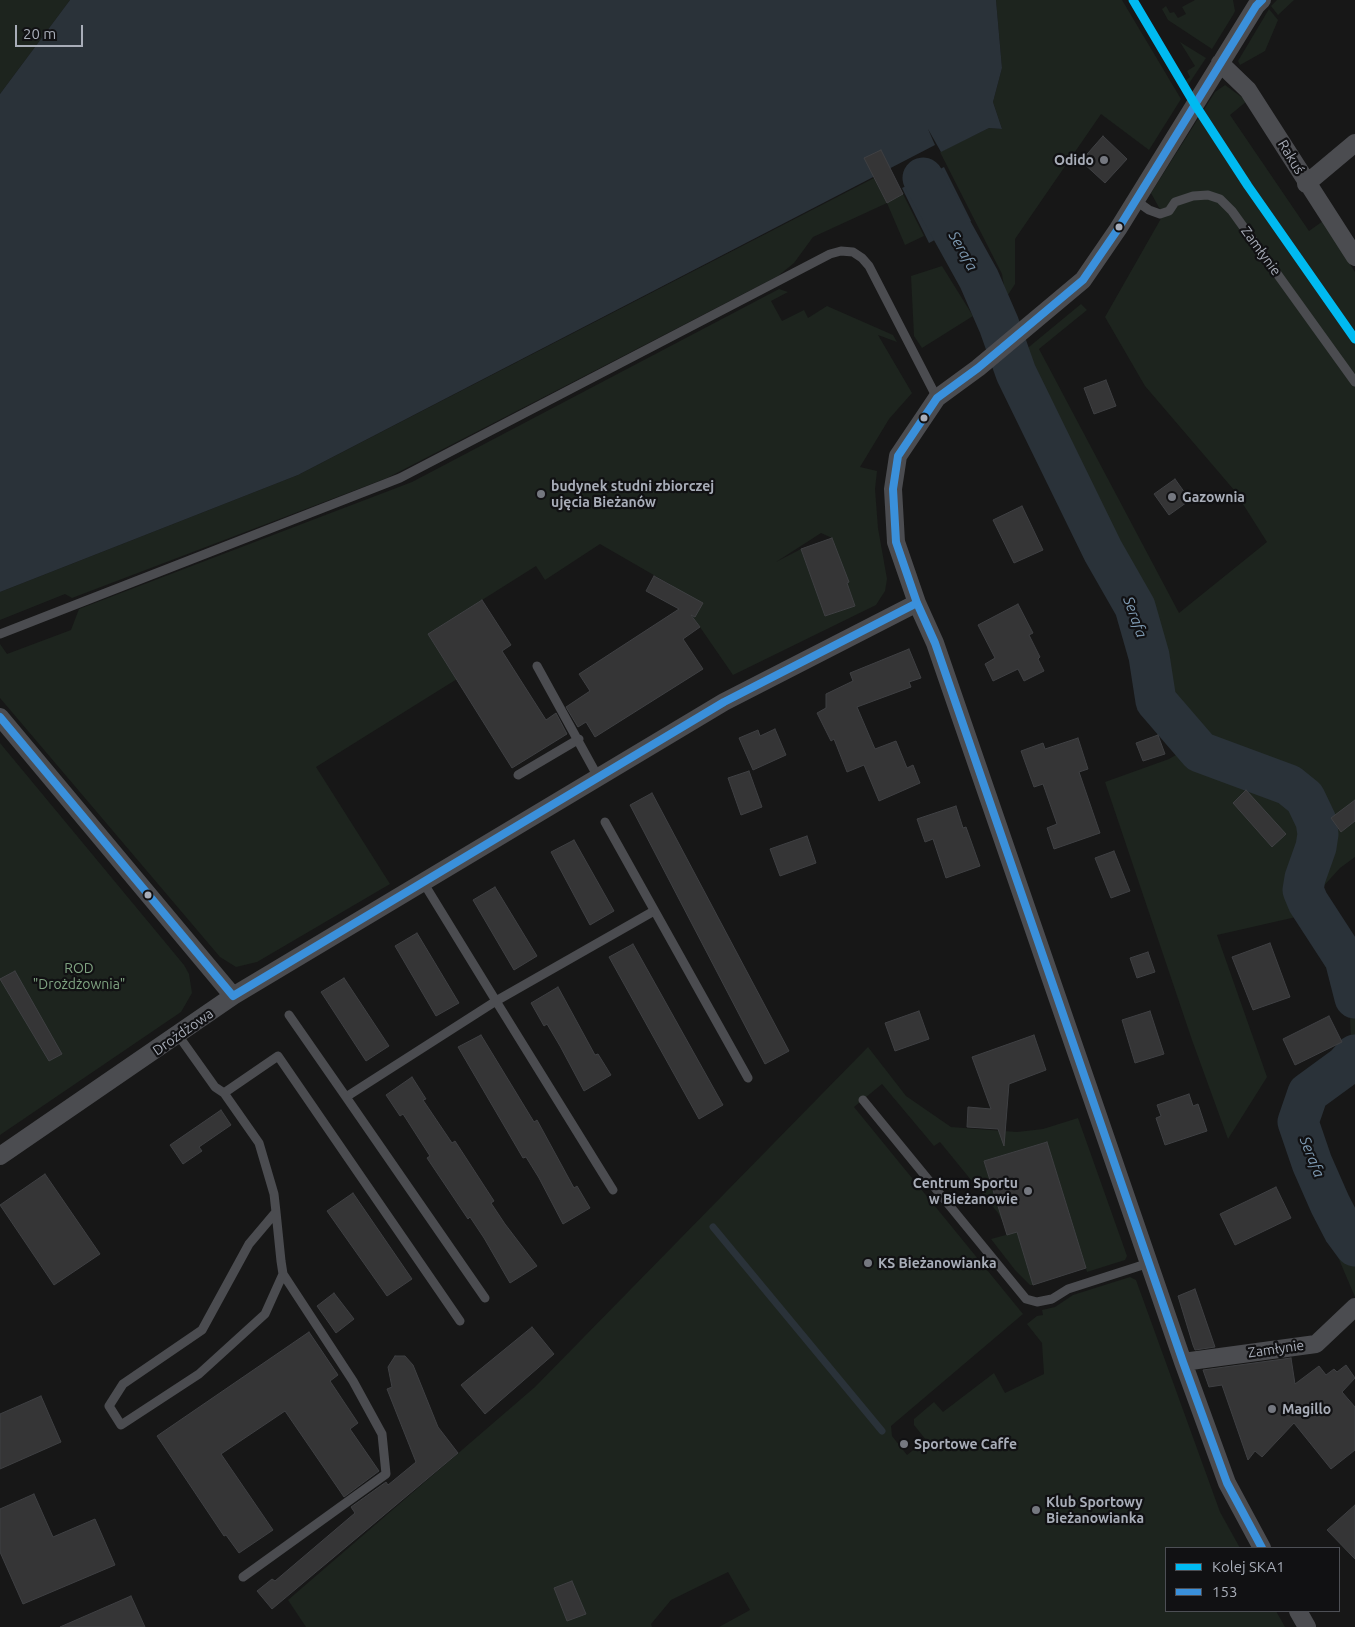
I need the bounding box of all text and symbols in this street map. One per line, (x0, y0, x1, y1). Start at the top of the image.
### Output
scale bar (18, 15, 85, 47)
text: 20 m (23, 25, 56, 42)
street label: Rakuś (1274, 137, 1308, 177)
place label: Odido (1054, 152, 1094, 168)
marker: Odido (1098, 154, 1110, 166)
unlabelled marker (1114, 222, 1124, 232)
street label: Zamłynie (1238, 223, 1284, 279)
water label: Serafa (945, 228, 981, 274)
unlabelled marker (919, 413, 929, 423)
place label: budynek studni zbiorczej ujęcia Bieżanów (551, 478, 714, 511)
marker: budynek studni zbiorczej ujęcia Bieżanów (535, 488, 547, 500)
place label: Gazownia (1182, 489, 1245, 505)
marker: Gazownia (1166, 491, 1178, 503)
water label: Serafa (1119, 594, 1151, 640)
unlabelled marker (143, 890, 153, 900)
park label: ROD "Drożdżownia" (33, 960, 125, 992)
street label: Drożdżowa (149, 1005, 217, 1059)
water label: Serafa (1296, 1134, 1328, 1180)
place label: Centrum Sportu w Bieżanowie (913, 1175, 1018, 1208)
marker: Centrum Sportu w Bieżanowie (1022, 1185, 1034, 1197)
place label: KS Bieżanowianka (878, 1255, 997, 1271)
marker: KS Bieżanowianka (862, 1257, 874, 1269)
street label: Zamłynie (1247, 1337, 1305, 1361)
place label: Magillo (1282, 1401, 1331, 1417)
marker: Magillo (1266, 1403, 1278, 1415)
place label: Sportowe Caffe (914, 1436, 1017, 1452)
marker: Sportowe Caffe (898, 1438, 910, 1450)
place label: Klub Sportowy Bieżanowianka (1046, 1494, 1144, 1526)
marker: Klub Sportowy Bieżanowianka (1030, 1504, 1042, 1516)
legend (1165, 1547, 1340, 1612)
text: Kolej SKA1 (1212, 1558, 1285, 1575)
text: 153 (1212, 1583, 1237, 1600)

